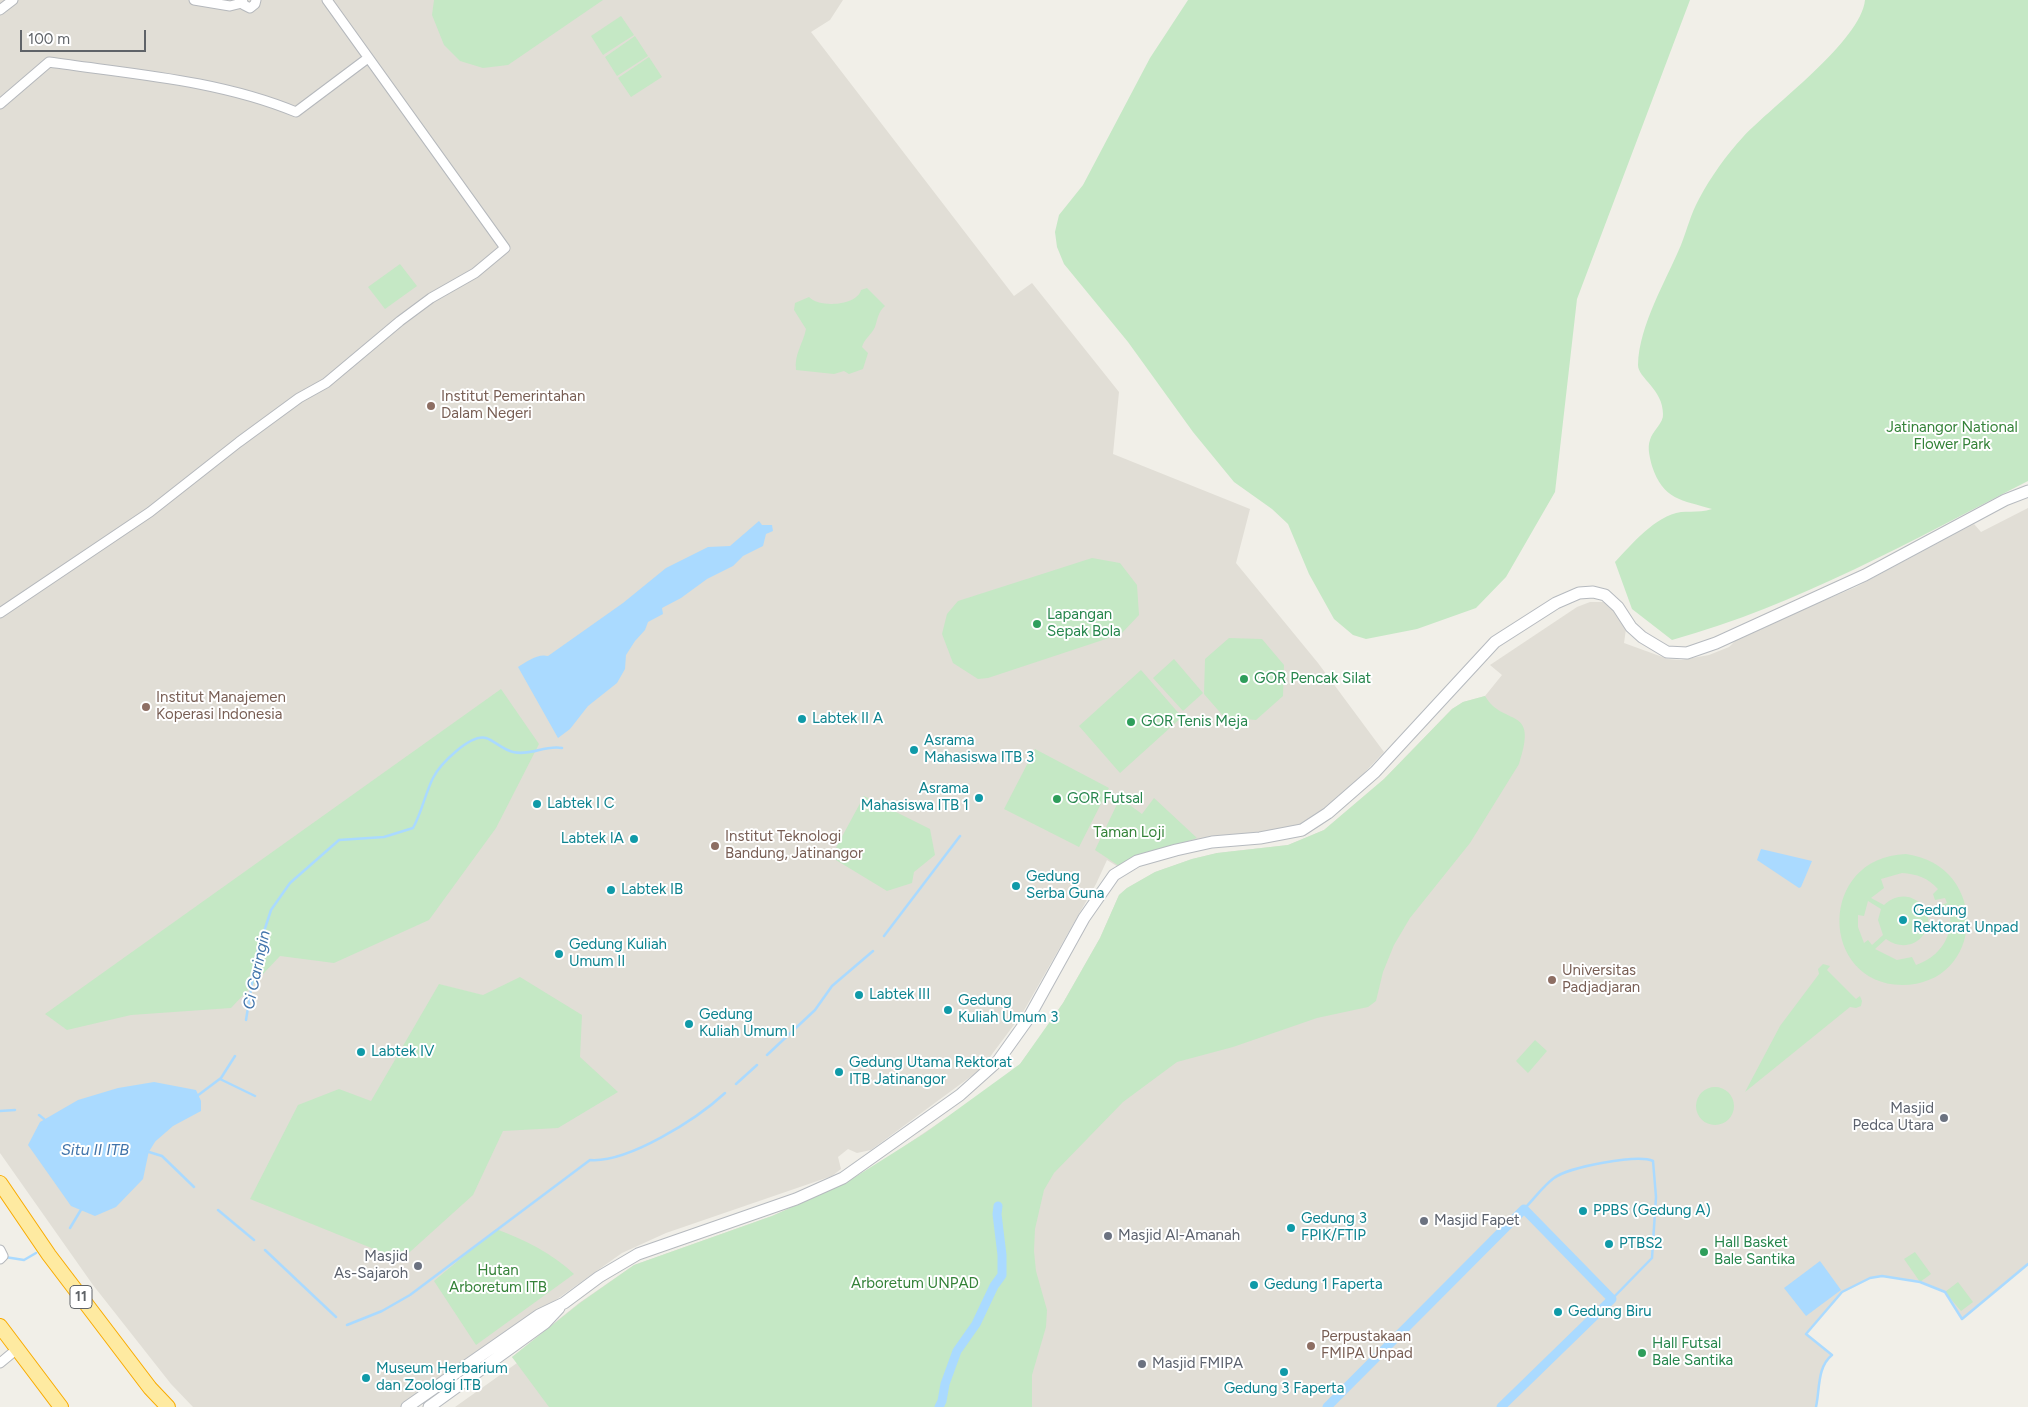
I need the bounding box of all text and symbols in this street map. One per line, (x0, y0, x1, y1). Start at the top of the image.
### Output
scale bar (22, 20, 149, 52)
text: 100 m (28, 30, 70, 48)
place label: Institut Pemerintahan Dalam Negeri (441, 388, 585, 423)
marker: Institut Pemerintahan Dalam Negeri (425, 400, 437, 412)
park label: Jatinangor National Flower Park (1886, 419, 2018, 454)
place label: Lapangan Sepak Bola (1047, 606, 1121, 641)
marker: Lapangan Sepak Bola (1031, 618, 1043, 630)
place label: GOR Pencak Silat (1254, 670, 1371, 688)
marker: GOR Pencak Silat (1238, 673, 1250, 685)
place label: Institut Manajemen Koperasi Indonesia (156, 689, 286, 724)
marker: Institut Manajemen Koperasi Indonesia (140, 701, 152, 713)
place label: Labtek II A (812, 710, 883, 728)
marker: Labtek II A (796, 713, 808, 725)
place label: GOR Tenis Meja (1141, 713, 1248, 731)
marker: GOR Tenis Meja (1125, 716, 1137, 728)
place label: Asrama Mahasiswa ITB 3 (924, 732, 1034, 767)
marker: Asrama Mahasiswa ITB 3 (908, 744, 920, 756)
place label: Asrama Mahasiswa ITB 1 (861, 780, 969, 815)
place label: GOR Futsal (1067, 790, 1143, 808)
marker: Asrama Mahasiswa ITB 1 (973, 792, 985, 804)
marker: GOR Futsal (1051, 793, 1063, 805)
place label: Labtek I C (547, 795, 615, 813)
marker: Labtek I C (531, 798, 543, 810)
park label: Taman Loji (1093, 824, 1165, 842)
place label: Institut Teknologi Bandung, Jatinangor (725, 828, 863, 863)
place label: Labtek IA (561, 830, 624, 848)
marker: Labtek IA (628, 833, 640, 845)
marker: Institut Teknologi Bandung, Jatinangor (709, 840, 721, 852)
place label: Gedung Serba Guna (1026, 868, 1104, 903)
marker: Gedung Serba Guna (1010, 880, 1022, 892)
place label: Labtek IB (621, 881, 683, 899)
marker: Labtek IB (605, 884, 617, 896)
place label: Gedung Rektorat Unpad (1913, 902, 2019, 937)
marker: Gedung Rektorat Unpad (1897, 914, 1909, 926)
water label: Ci Caringin (239, 929, 275, 1011)
place label: Gedung Kuliah Umum II (569, 936, 667, 971)
marker: Gedung Kuliah Umum II (553, 948, 565, 960)
place label: Universitas Padjadjaran (1562, 962, 1640, 997)
marker: Universitas Padjadjaran (1546, 974, 1558, 986)
place label: Labtek III (869, 986, 930, 1004)
marker: Labtek III (853, 989, 865, 1001)
place label: Gedung Kuliah Umum 3 (958, 992, 1058, 1027)
marker: Gedung Kuliah Umum 3 (942, 1004, 954, 1016)
place label: Gedung Kuliah Umum I (699, 1006, 795, 1041)
marker: Gedung Kuliah Umum I (683, 1018, 695, 1030)
place label: Labtek IV (371, 1043, 435, 1061)
marker: Labtek IV (355, 1046, 367, 1058)
place label: Gedung Utama Rektorat ITB Jatinangor (849, 1054, 1012, 1089)
marker: Gedung Utama Rektorat ITB Jatinangor (833, 1066, 845, 1078)
place label: Masjid Pedca Utara (1852, 1100, 1934, 1135)
marker: Masjid Pedca Utara (1938, 1112, 1950, 1124)
water label: Situ II ITB (61, 1140, 129, 1160)
place label: PPBS (Gedung A) (1593, 1202, 1711, 1220)
marker: PPBS (Gedung A) (1577, 1205, 1589, 1217)
place label: Gedung 3 FPIK/FTIP (1301, 1210, 1367, 1245)
place label: Masjid Fapet (1434, 1212, 1520, 1230)
marker: Masjid Fapet (1418, 1215, 1430, 1227)
marker: Gedung 3 FPIK/FTIP (1285, 1222, 1297, 1234)
place label: Masjid Al-Amanah (1118, 1227, 1240, 1245)
marker: Masjid Al-Amanah (1102, 1230, 1114, 1242)
place label: Hall Basket Bale Santika (1714, 1234, 1795, 1269)
place label: PTBS2 (1619, 1235, 1663, 1253)
marker: PTBS2 (1603, 1238, 1615, 1250)
marker: Hall Basket Bale Santika (1698, 1246, 1710, 1258)
place label: Masjid As-Sajaroh (334, 1248, 408, 1283)
marker: Masjid As-Sajaroh (412, 1260, 424, 1272)
park label: Hutan Arboretum ITB (449, 1262, 547, 1297)
park label: Arboretum UNPAD (851, 1275, 979, 1293)
place label: Gedung 1 Faperta (1264, 1276, 1383, 1294)
marker: Gedung 1 Faperta (1248, 1279, 1260, 1291)
road number: 11 (70, 1285, 92, 1308)
place label: Gedung Biru (1568, 1303, 1652, 1321)
marker: Gedung Biru (1552, 1306, 1564, 1318)
place label: Perpustakaan FMIPA Unpad (1321, 1328, 1413, 1363)
place label: Hall Futsal Bale Santika (1652, 1335, 1733, 1370)
marker: Perpustakaan FMIPA Unpad (1305, 1340, 1317, 1352)
marker: Hall Futsal Bale Santika (1636, 1347, 1648, 1359)
place label: Masjid FMIPA (1152, 1355, 1243, 1373)
marker: Masjid FMIPA (1136, 1358, 1148, 1370)
place label: Museum Herbarium dan Zoologi ITB (376, 1360, 508, 1395)
marker: Gedung 3 Faperta (1278, 1366, 1290, 1378)
marker: Museum Herbarium dan Zoologi ITB (360, 1372, 372, 1384)
place label: Gedung 3 Faperta (1224, 1380, 1344, 1398)

